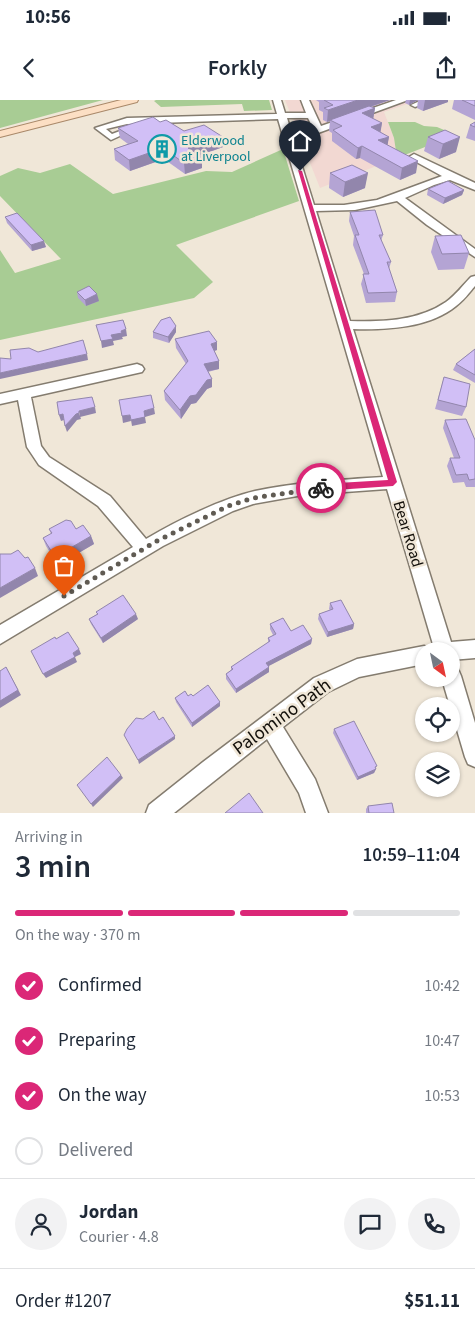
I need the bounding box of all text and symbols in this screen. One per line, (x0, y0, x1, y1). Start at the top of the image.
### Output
text: 10:56 (25, 4, 71, 31)
text: Forkly (208, 52, 267, 84)
icon: back (15, 54, 43, 82)
icon: share (432, 54, 460, 82)
pin (279, 120, 321, 171)
icon: home (286, 127, 314, 155)
place label: Elderwood at Liverpool (181, 131, 251, 167)
building icon: Elderwood at Liverpool (147, 134, 177, 164)
courier (296, 463, 346, 513)
icon: bike (307, 474, 335, 502)
street label: Bear Road (387, 498, 429, 570)
pin (43, 545, 85, 596)
icon: bag (50, 552, 78, 580)
north arrow (415, 642, 460, 688)
map controls (415, 642, 460, 797)
street label: Palomino Path (227, 672, 337, 762)
button: locate (415, 697, 460, 742)
button: layers (415, 752, 460, 797)
text: Arriving in (15, 826, 83, 848)
text: 10:59–11:04 (362, 842, 460, 869)
text: 3 min (15, 844, 91, 890)
text: On the way · 370 m (15, 924, 140, 946)
icon: check (15, 972, 43, 1000)
text: Confirmed (58, 972, 142, 999)
text: 10:42 (424, 975, 460, 997)
icon: check (15, 1027, 43, 1055)
text: Preparing (58, 1027, 136, 1054)
text: 10:47 (424, 1030, 460, 1052)
icon: check (15, 1082, 43, 1110)
text: On the way (58, 1082, 147, 1109)
text: 10:53 (424, 1085, 460, 1107)
text: Delivered (58, 1137, 133, 1164)
button: person (15, 1198, 67, 1250)
button: chat (344, 1198, 396, 1250)
button: phone (408, 1198, 460, 1250)
text: Jordan (79, 1199, 138, 1226)
text: Courier · 4.8 (79, 1226, 159, 1248)
text: Order #1207 (15, 1288, 112, 1315)
text: $51.11 (404, 1288, 460, 1315)

